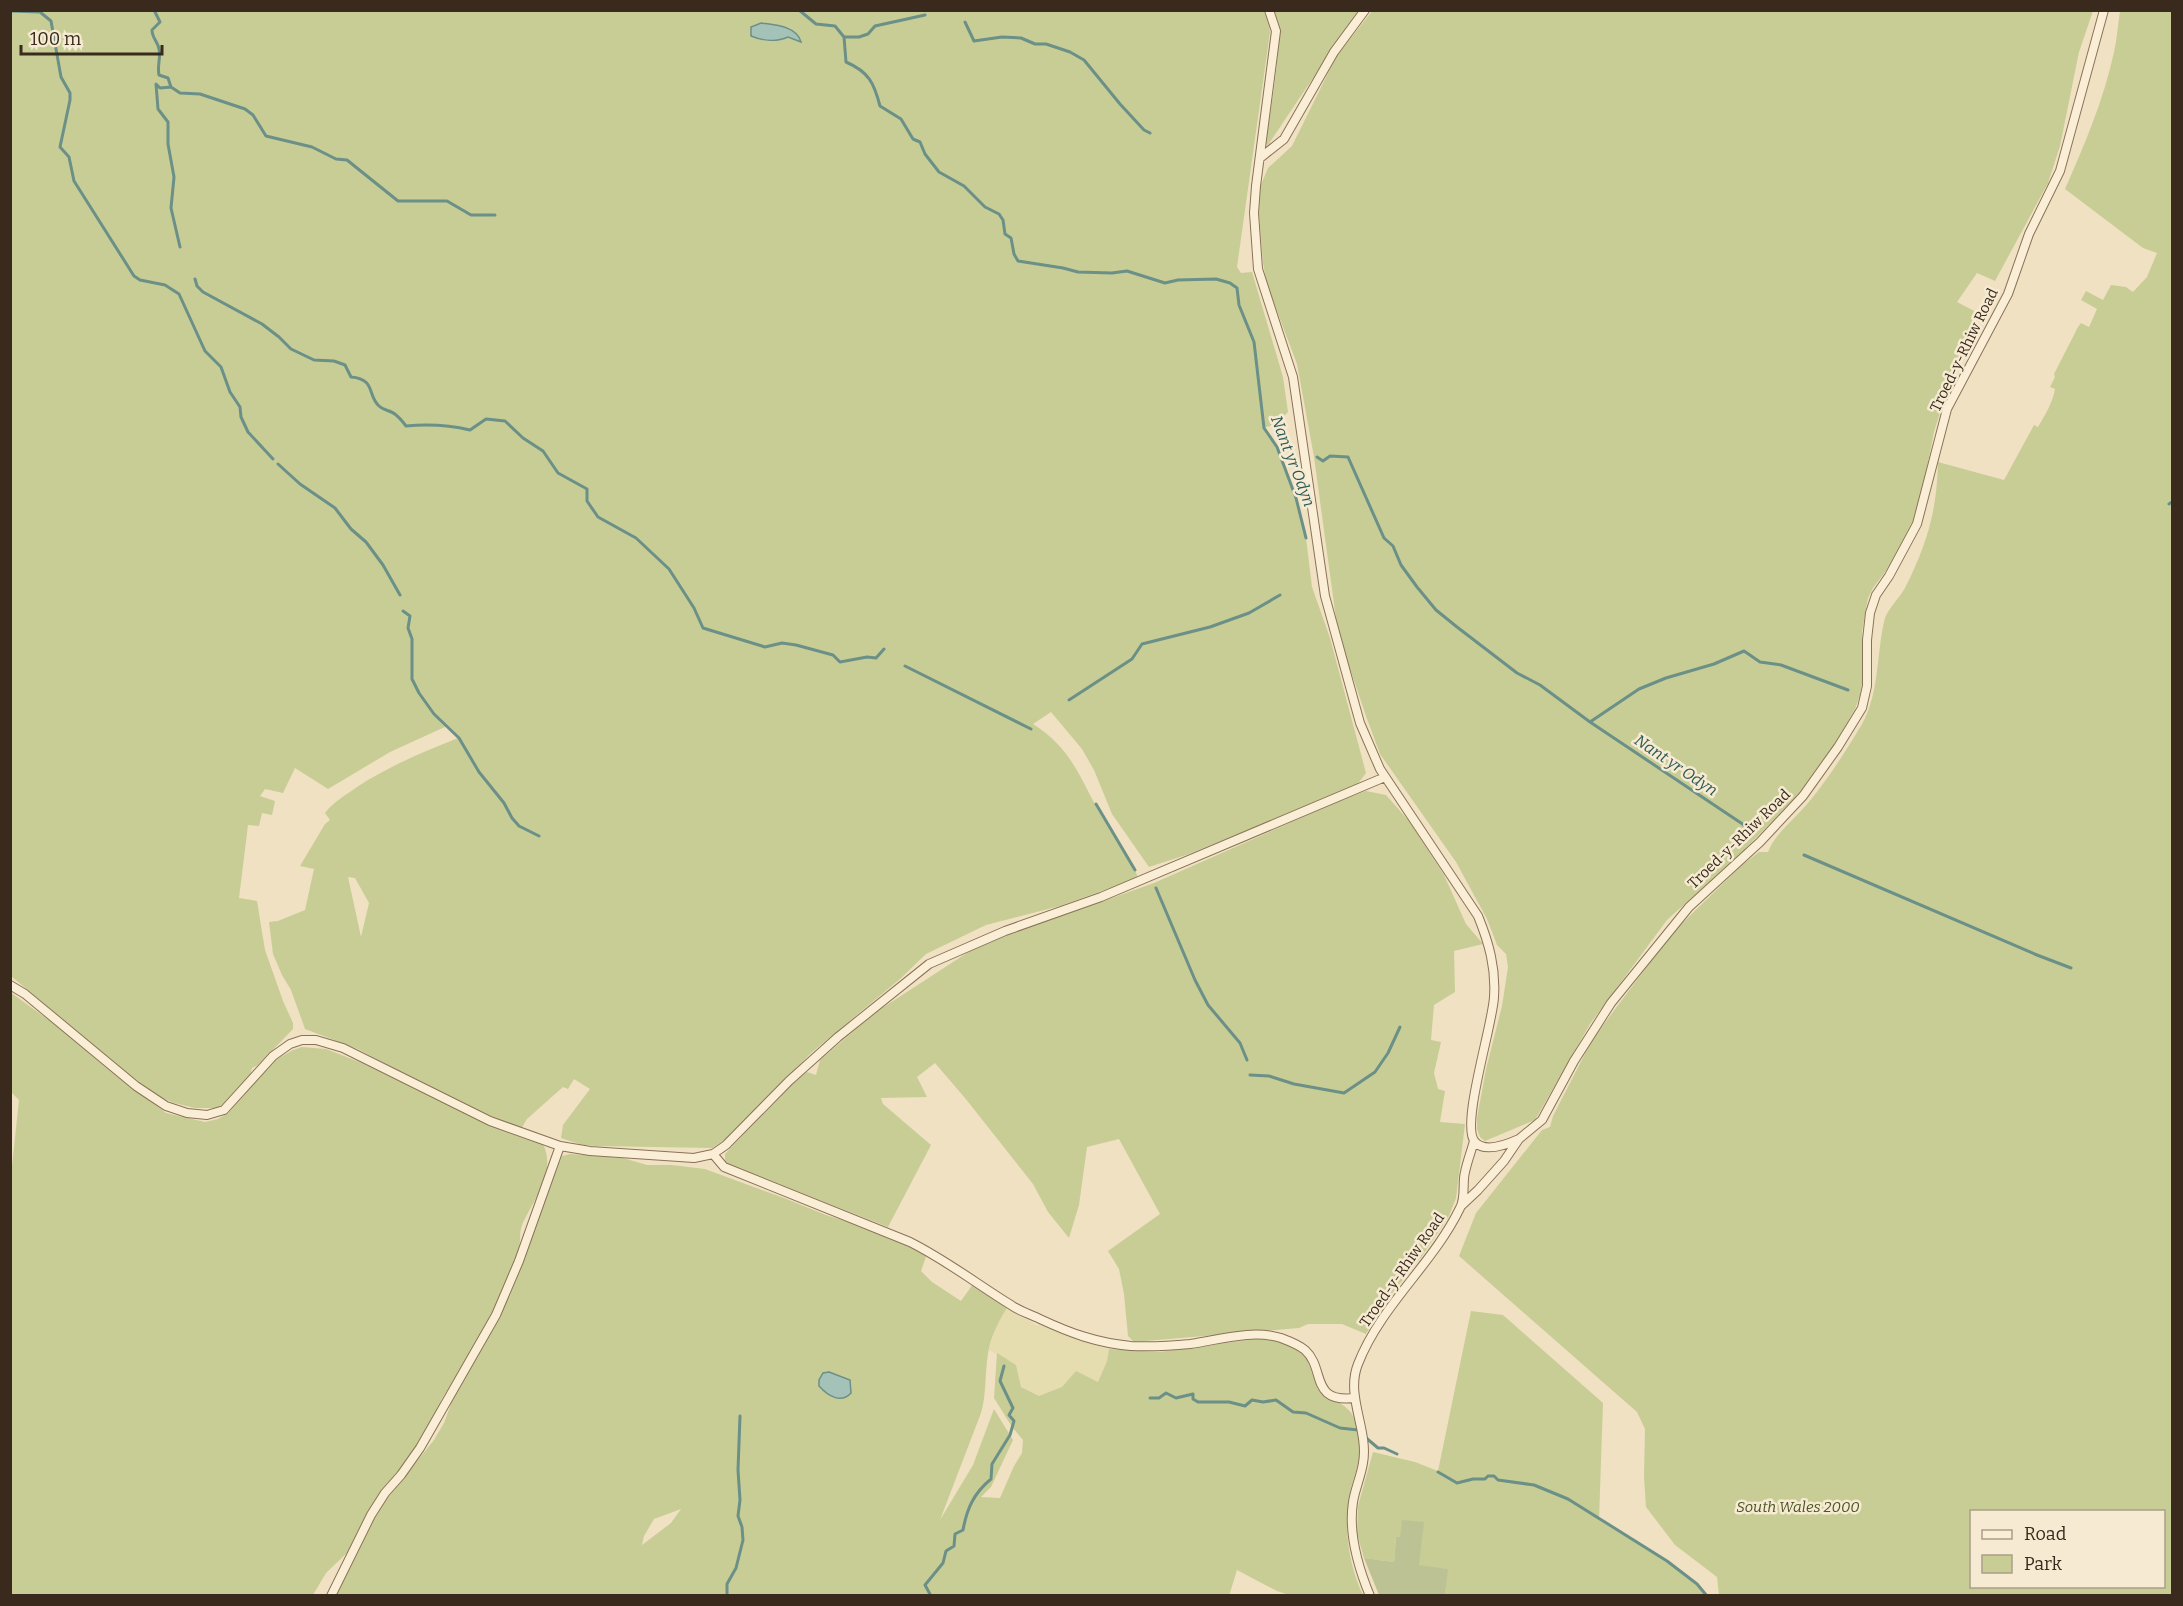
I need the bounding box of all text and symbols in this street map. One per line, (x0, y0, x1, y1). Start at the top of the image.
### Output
scale bar (21, 18, 162, 56)
text: 100 m (30, 28, 81, 50)
street label: Troed-y-Rhiw Road (1926, 285, 2002, 415)
water label: Nant yr Odyn (1267, 413, 1319, 509)
water label: Nant yr Odyn (1631, 730, 1721, 800)
street label: Troed-y-Rhiw Road (1684, 785, 1794, 892)
street label: Troed-y-Rhiw Road (1356, 1209, 1448, 1331)
park label: South Wales 2000 (1736, 1498, 1860, 1516)
legend (1970, 1510, 2165, 1588)
text: Road (2024, 1523, 2067, 1545)
text: Park (2024, 1553, 2063, 1575)

